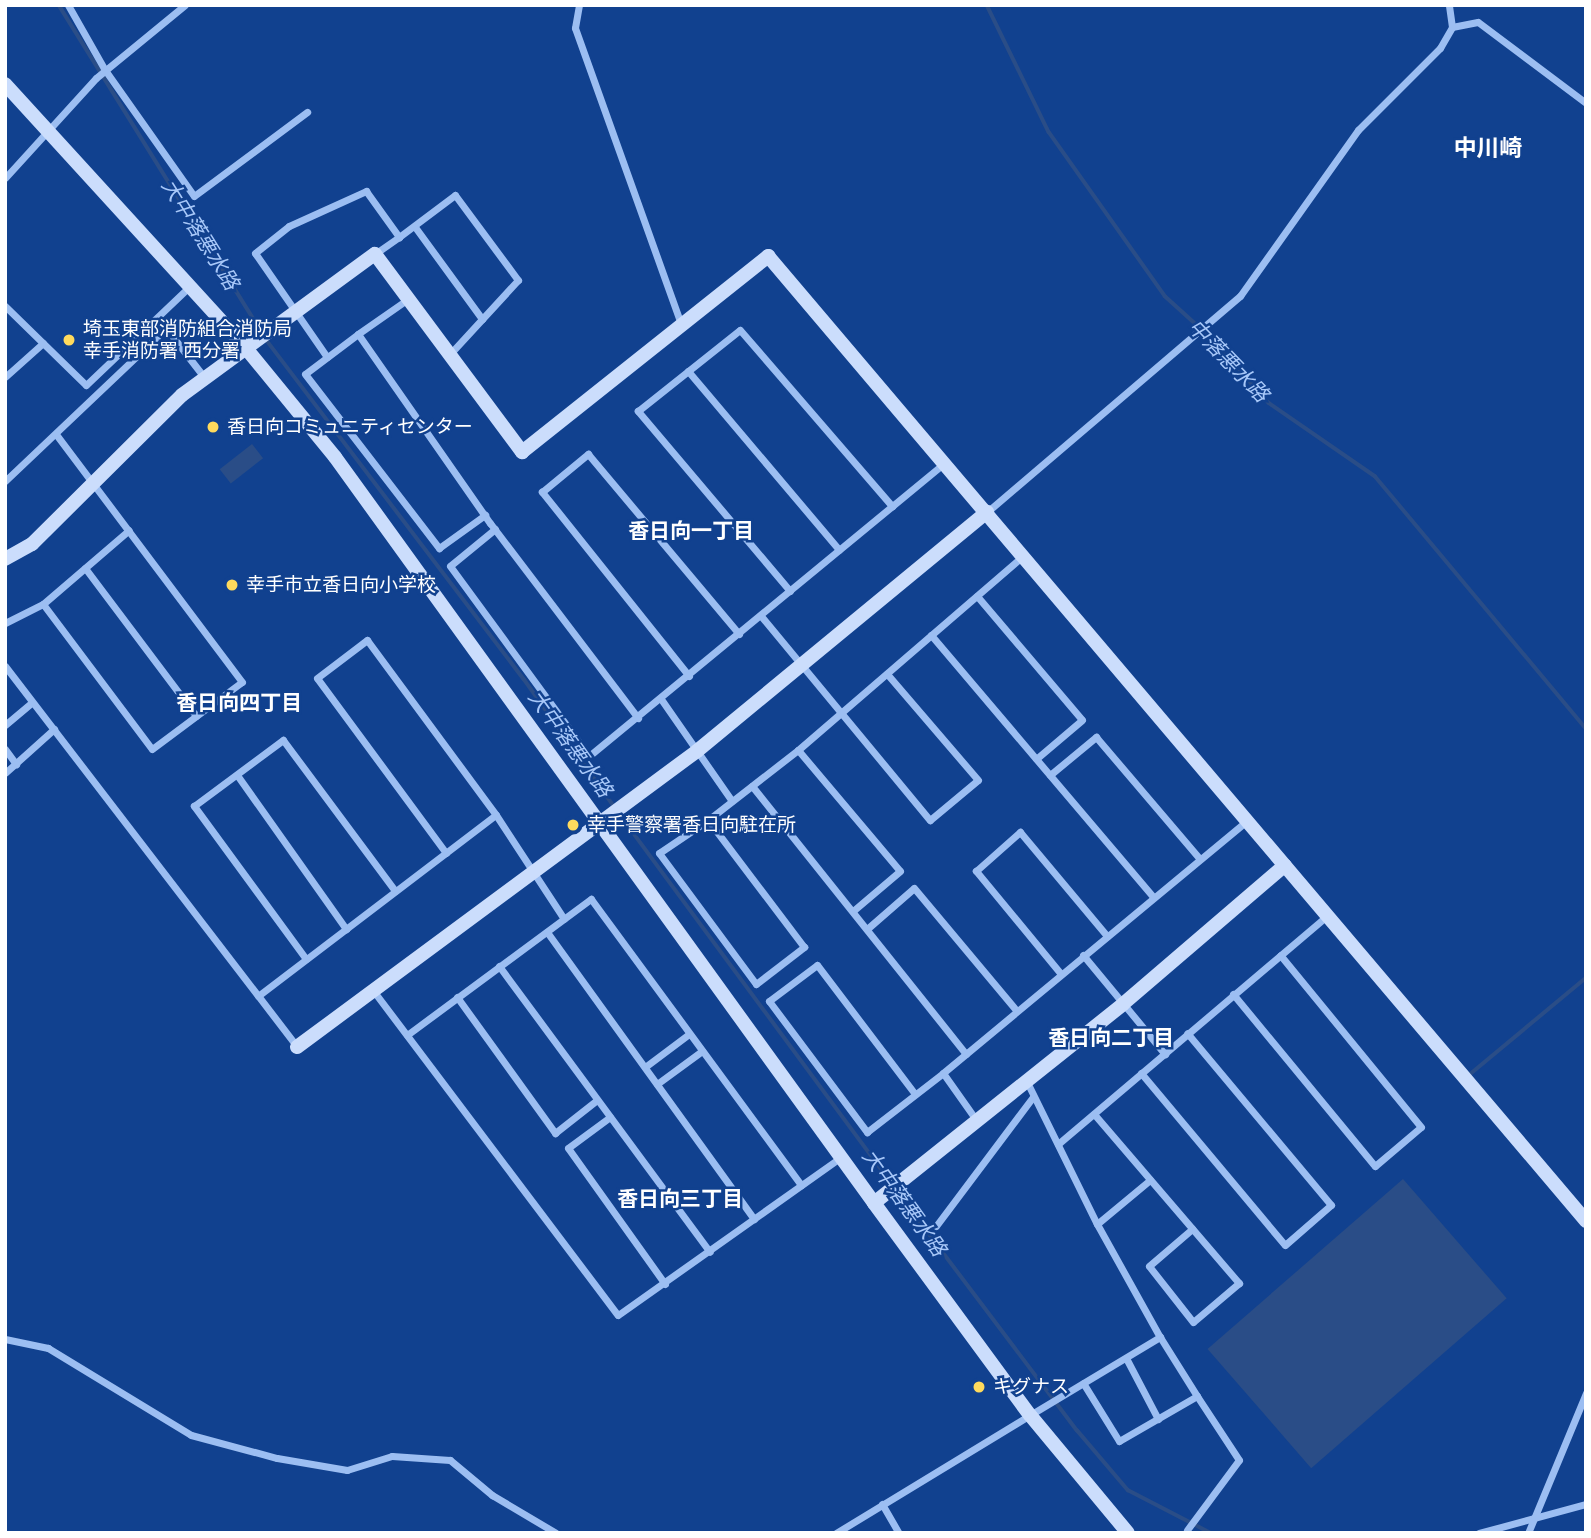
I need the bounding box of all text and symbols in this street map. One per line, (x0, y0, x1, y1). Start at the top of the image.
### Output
district label: 中川崎 (1454, 133, 1522, 161)
water label: 大中落悪水路 (157, 174, 245, 294)
water label: 中落悪水路 (1183, 313, 1275, 407)
place label: 埼玉東部消防組合消防局 幸手消防署 西分署 (83, 318, 292, 362)
marker: 埼玉東部消防組合消防局 幸手消防署 西分署 (61, 332, 77, 348)
place label: 香日向コミュニティセンター (227, 416, 474, 438)
marker: 香日向コミュニティセンター (205, 419, 221, 435)
district label: 香日向一丁目 (628, 517, 754, 543)
place label: 幸手市立香日向小学校 (246, 574, 436, 596)
marker: 幸手市立香日向小学校 (224, 577, 240, 593)
water label: 大中落悪水路 (524, 685, 618, 801)
district label: 香日向四丁目 (176, 689, 302, 715)
place label: 幸手警察署香日向駐在所 (587, 814, 796, 836)
marker: 幸手警察署香日向駐在所 (565, 817, 581, 833)
district label: 香日向二丁目 (1048, 1024, 1174, 1050)
water label: 大中落悪水路 (858, 1144, 952, 1260)
district label: 香日向三丁目 (617, 1185, 743, 1211)
place label: キグナス (993, 1376, 1069, 1398)
marker: キグナス (971, 1379, 987, 1395)

